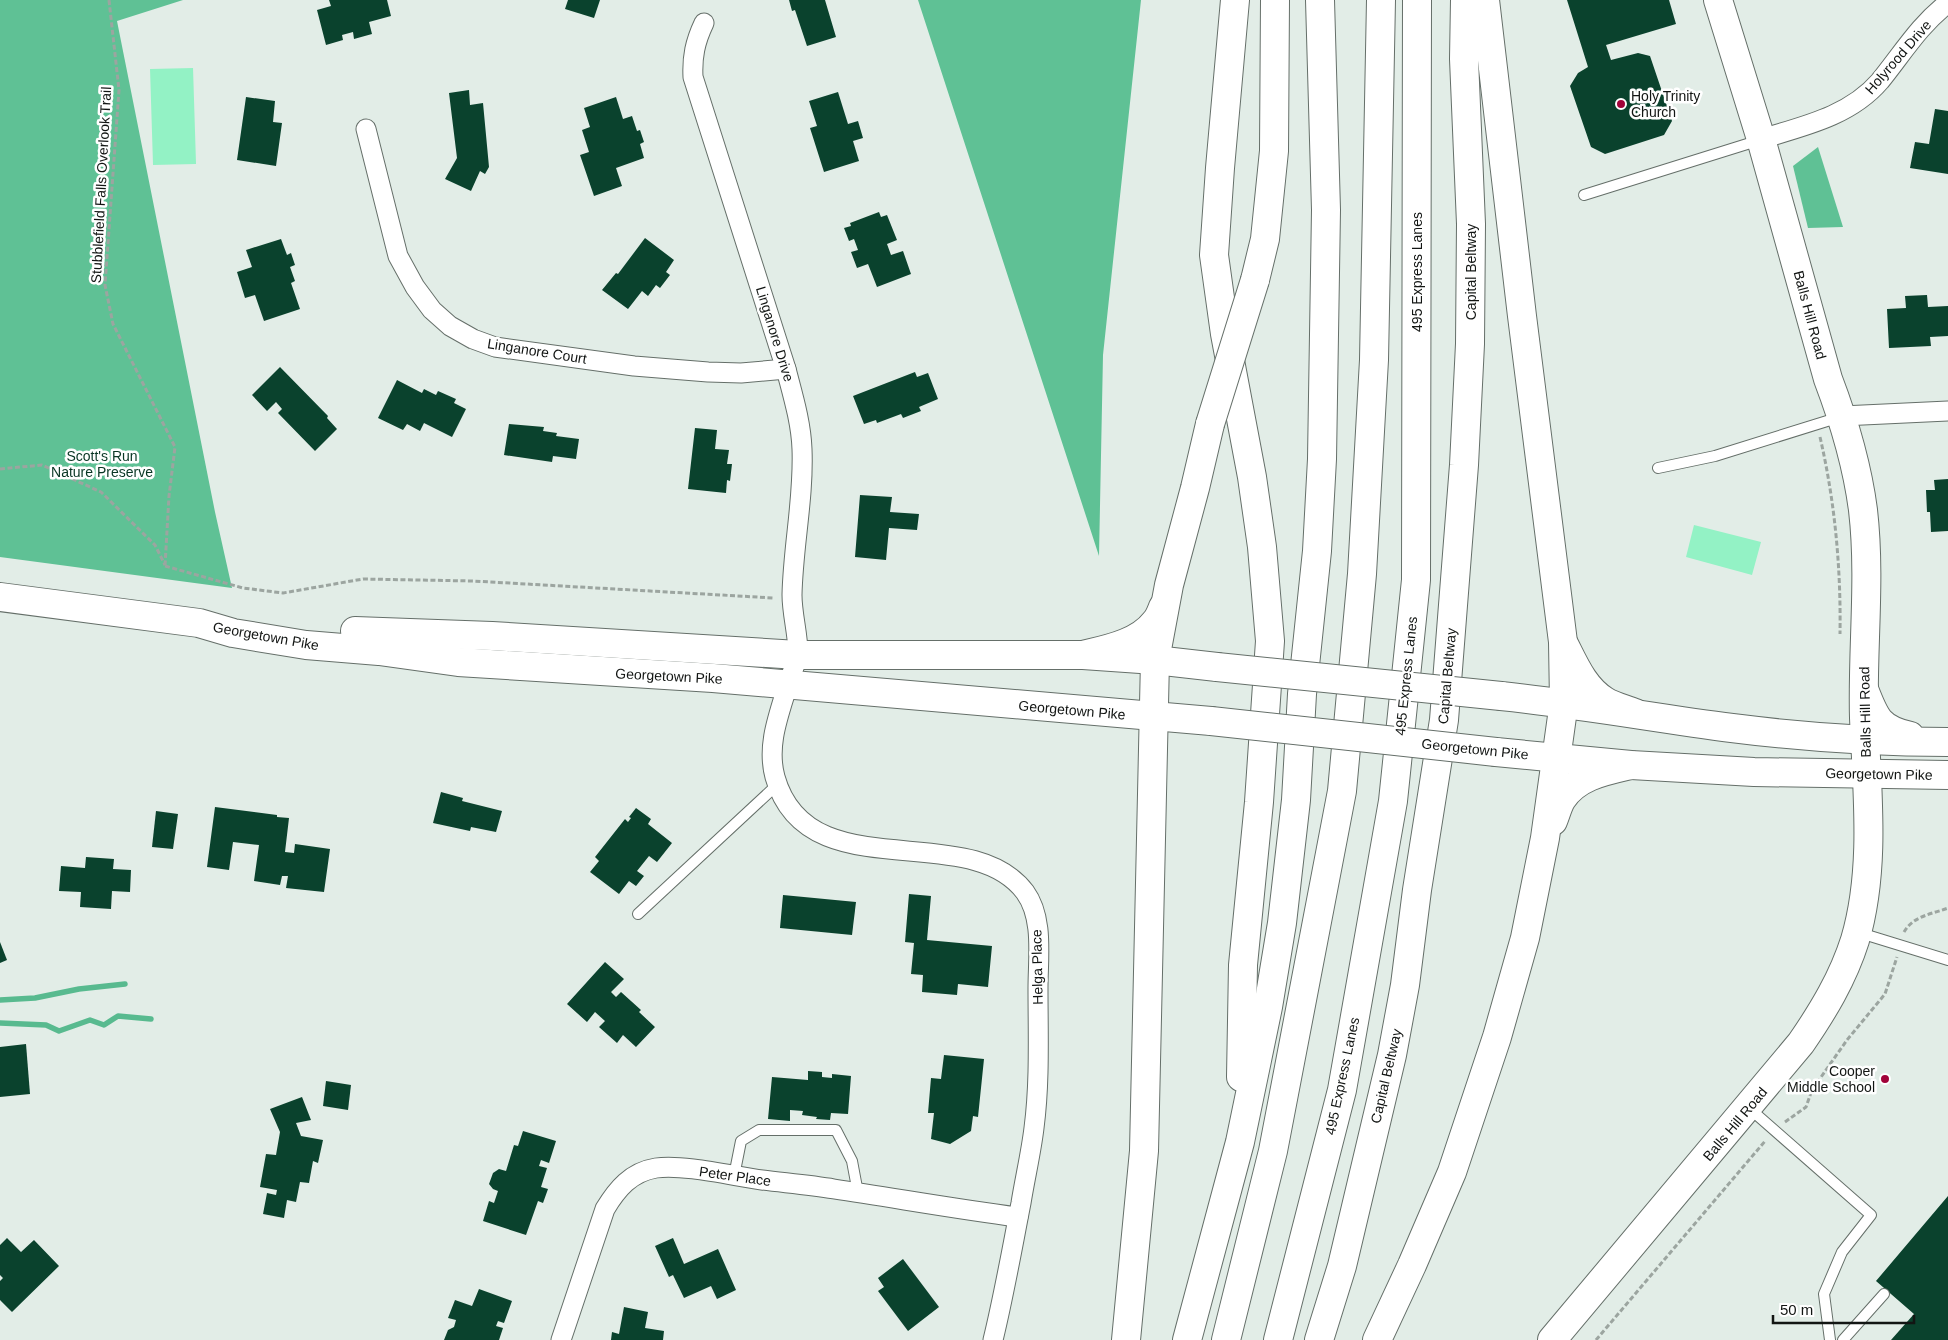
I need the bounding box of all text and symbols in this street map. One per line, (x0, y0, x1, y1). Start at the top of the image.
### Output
street label: Holyrood Drive (1862, 17, 1935, 97)
street label: Stubblefield Falls Overlook Trail (88, 86, 114, 284)
place label: Holy Trinity Church (1631, 88, 1700, 120)
marker: Holy Trinity Church (1615, 98, 1627, 110)
street label: 495 Express Lanes (1409, 212, 1425, 332)
street label: Capital Beltway (1463, 224, 1479, 320)
street label: Balls Hill Road (1790, 269, 1830, 361)
street label: Linganore Drive (753, 284, 797, 384)
street label: Linganore Court (486, 335, 588, 367)
park label: Scott's Run Nature Preserve (51, 448, 153, 480)
street label: 495 Express Lanes (1392, 616, 1420, 736)
street label: Georgetown Pike (212, 619, 320, 653)
street label: Capital Beltway (1435, 627, 1459, 725)
street label: Georgetown Pike (615, 665, 723, 687)
street label: Balls Hill Road (1856, 666, 1874, 758)
street label: Georgetown Pike (1018, 697, 1126, 723)
street label: Georgetown Pike (1421, 735, 1529, 763)
street label: Georgetown Pike (1825, 765, 1933, 783)
street label: Helga Place (1028, 929, 1046, 1005)
street label: 495 Express Lanes (1322, 1016, 1362, 1136)
street label: Capital Beltway (1367, 1027, 1405, 1125)
place label: Cooper Middle School (1787, 1063, 1875, 1095)
marker: Cooper Middle School (1879, 1073, 1891, 1085)
street label: Balls Hill Road (1700, 1084, 1770, 1164)
street label: Peter Place (698, 1163, 772, 1189)
scale bar (1773, 1292, 1914, 1324)
text: 50 m (1780, 1301, 1813, 1318)

